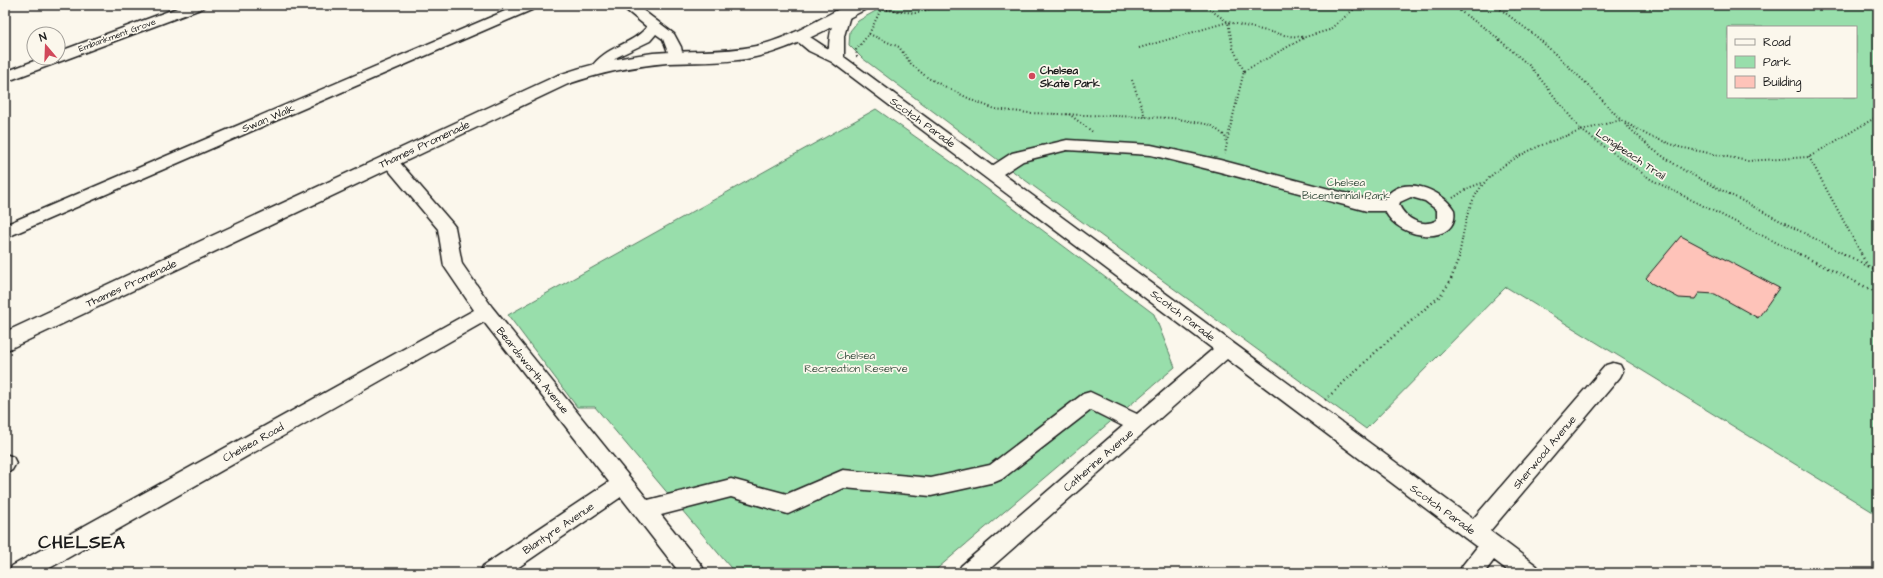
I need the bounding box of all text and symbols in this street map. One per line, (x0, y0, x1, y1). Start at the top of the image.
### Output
street label: Embankment Grove (77, 15, 158, 55)
north arrow (26, 26, 66, 66)
legend (1727, 26, 1857, 98)
text: N (37, 29, 49, 45)
text: Road (1763, 34, 1791, 51)
text: Park (1763, 54, 1791, 71)
place label: Chelsea Skate Park (1039, 63, 1100, 91)
marker: Chelsea Skate Park (1027, 71, 1037, 81)
text: Building (1763, 74, 1801, 92)
street label: Scotch Parade (887, 94, 958, 151)
street label: Swan Walk (240, 101, 297, 136)
street label: Thames Promenade (376, 117, 472, 172)
street label: Longbeach Trail (1592, 125, 1669, 184)
park label: Chelsea Bicentennial Park (1302, 175, 1390, 203)
street label: Thames Promenade (83, 256, 179, 311)
street label: Scotch Parade (1147, 286, 1218, 345)
street label: Beardsworth Avenue (493, 324, 572, 417)
park label: Chelsea Recreation Reserve (804, 348, 908, 376)
street label: Sherwood Avenue (1509, 412, 1580, 492)
street label: Chelsea Road (220, 419, 287, 465)
street label: Catherine Avenue (1060, 426, 1137, 495)
street label: Scotch Parade (1407, 481, 1478, 538)
street label: Blantyre Avenue (520, 499, 598, 559)
district label: CHELSEA (38, 530, 126, 555)

